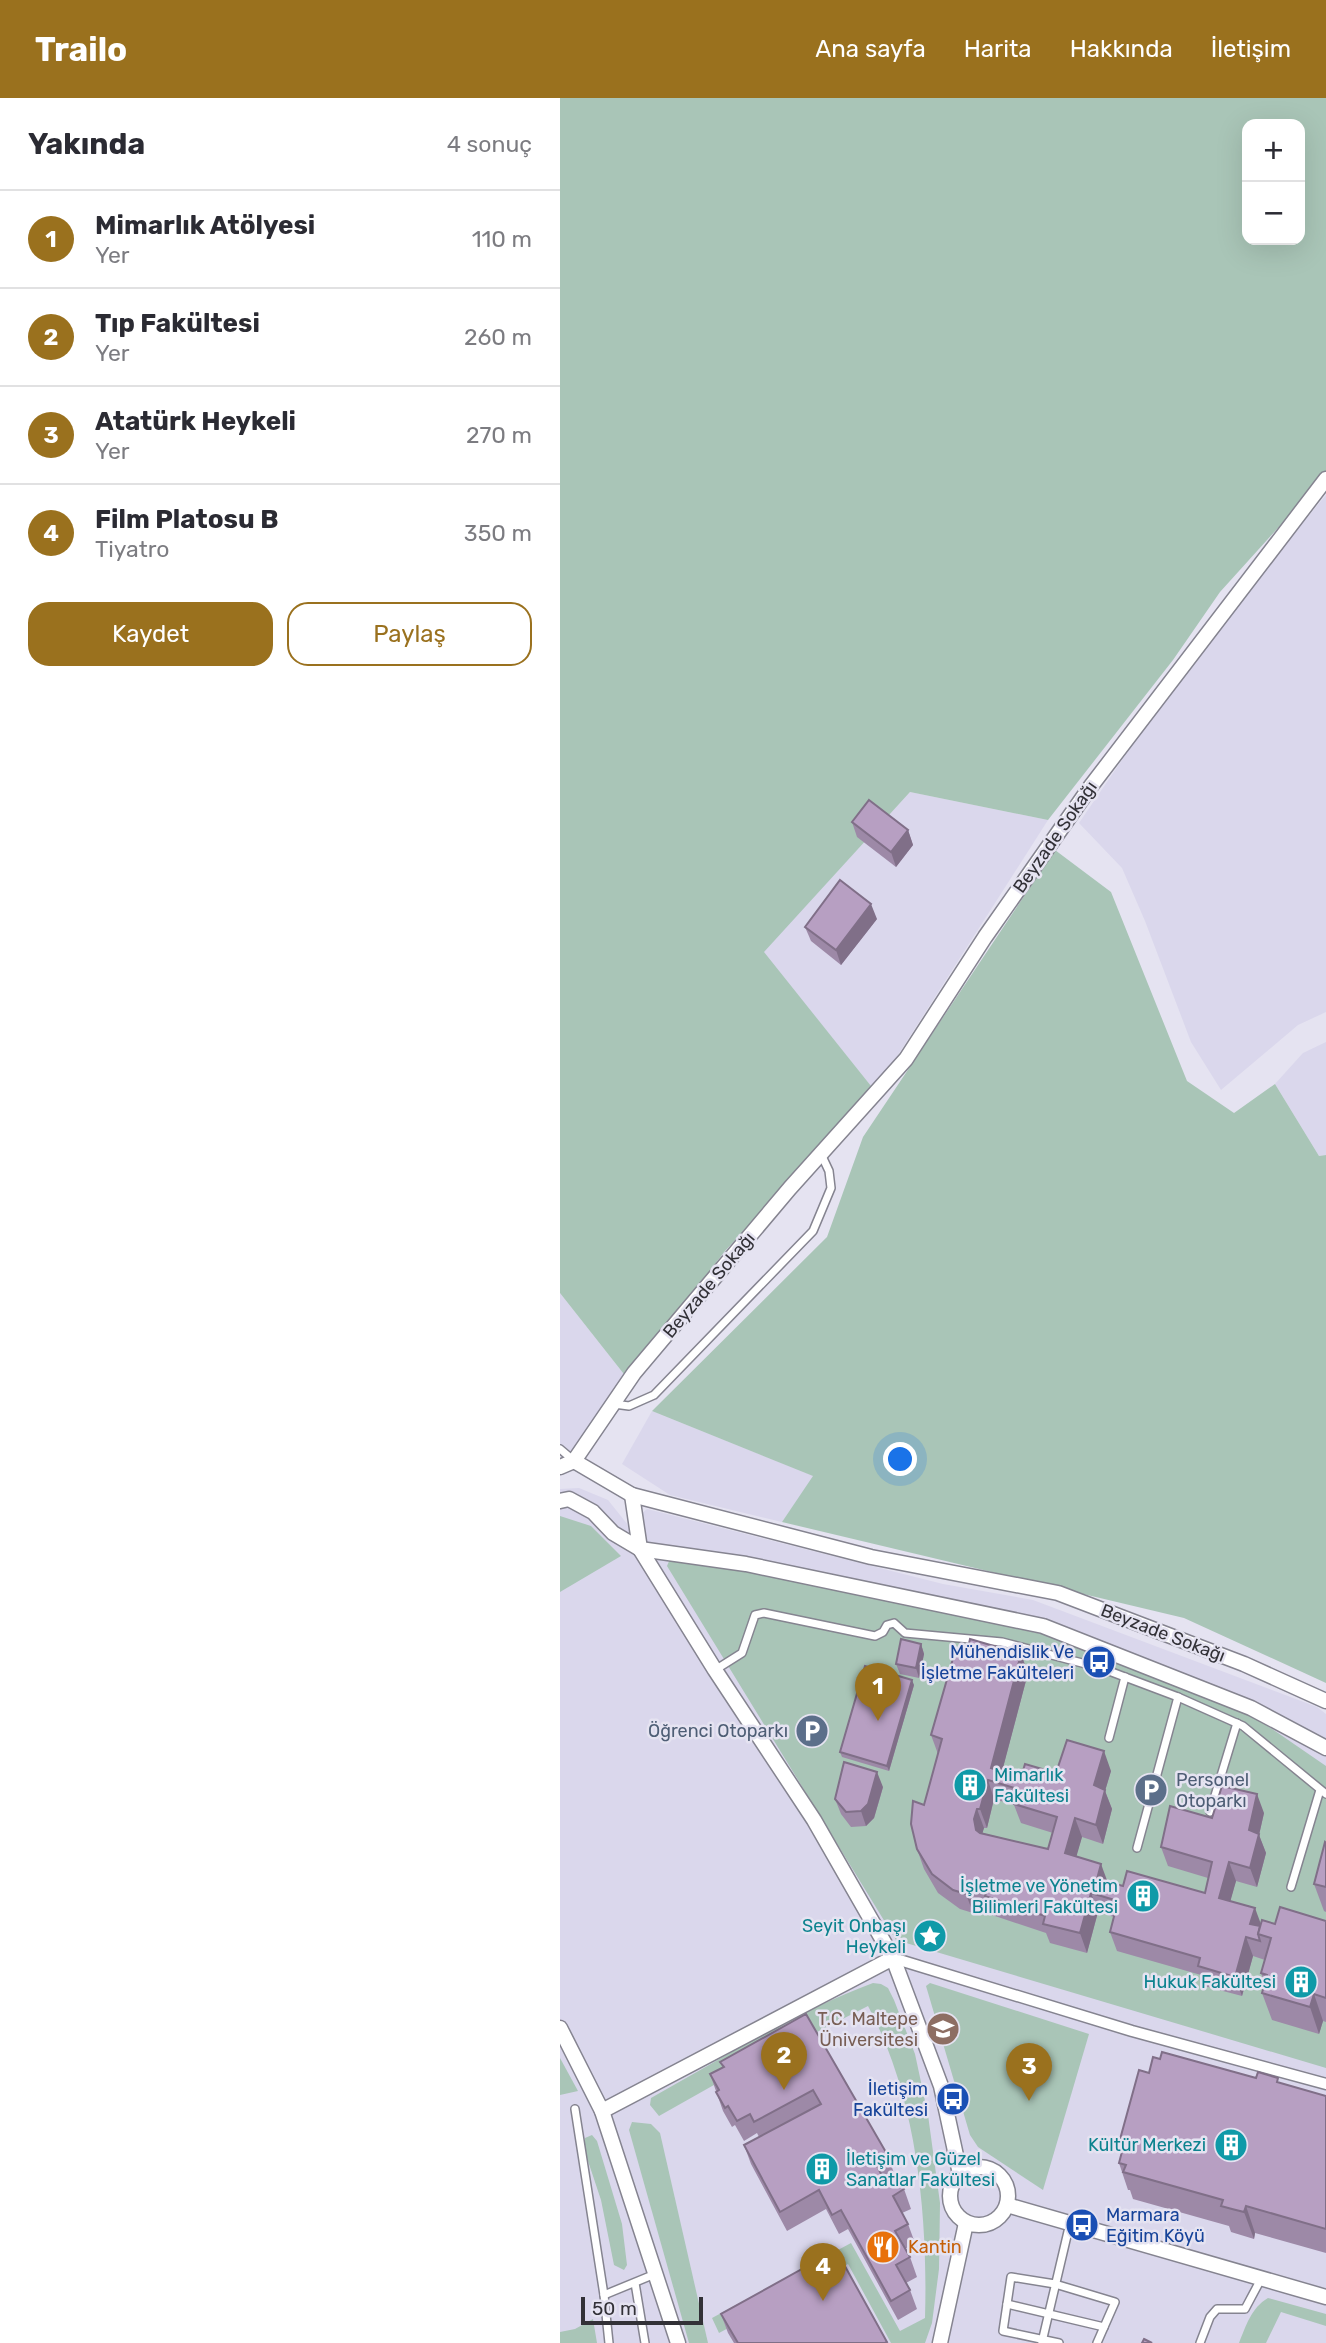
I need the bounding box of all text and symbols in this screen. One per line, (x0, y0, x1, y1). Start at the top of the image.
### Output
text: Trailo (35, 30, 127, 69)
text: Ana sayfa (815, 35, 926, 63)
text: Harita (964, 35, 1032, 63)
text: Hakkında (1070, 35, 1173, 63)
text: İletişim (1211, 35, 1291, 63)
map controls (1242, 119, 1305, 245)
button: + (1242, 119, 1305, 182)
text: Yakında (28, 126, 145, 162)
text: 4 sonuç (447, 130, 532, 158)
button: − (1242, 182, 1305, 245)
text: Mimarlık Atölyesi (95, 210, 315, 241)
text: 1 (45, 225, 57, 253)
text: 110 m (472, 225, 532, 253)
text: Yer (95, 241, 130, 269)
text: Tıp Fakültesi (95, 308, 260, 339)
text: 2 (44, 323, 58, 351)
text: 260 m (464, 323, 532, 351)
text: Yer (95, 339, 130, 367)
text: Atatürk Heykeli (95, 406, 296, 437)
text: 3 (43, 421, 59, 449)
text: 270 m (466, 421, 532, 449)
text: Yer (95, 437, 130, 465)
text: Film Platosu B (95, 504, 278, 535)
text: 4 (43, 519, 59, 547)
text: 350 m (464, 519, 532, 547)
text: Tiyatro (95, 535, 169, 563)
button: Kaydet (28, 602, 273, 666)
button: Paylaş (287, 602, 532, 666)
street label: Beyzade Sokağı (1008, 777, 1102, 897)
street label: Beyzade Sokağı (658, 1228, 760, 1342)
your location (883, 1442, 917, 1476)
street label: Beyzade Sokağı (1098, 1599, 1228, 1667)
place label: Mühendislik Ve İşletme Fakülteleri (921, 1641, 1074, 1684)
bus stop icon: Mühendislik Ve İşletme Fakülteleri (1080, 1643, 1118, 1681)
pin: 1 (855, 1663, 901, 1721)
parking icon: Öğrenci Otoparkı (793, 1712, 831, 1750)
place label: Öğrenci Otoparkı (648, 1720, 788, 1742)
place label: Mimarlık Fakültesi (994, 1764, 1069, 1807)
building icon: Mimarlık Fakültesi (951, 1766, 989, 1804)
place label: Personel Otoparkı (1176, 1769, 1249, 1812)
parking icon: Personel Otoparkı (1132, 1771, 1170, 1809)
place label: İşletme ve Yönetim Bilimleri Fakültesi (960, 1875, 1118, 1918)
building icon: İşletme ve Yönetim Bilimleri Fakültesi (1124, 1877, 1162, 1915)
place label: Seyit Onbaşı Heykeli (802, 1915, 906, 1958)
place icon: Seyit Onbaşı Heykeli (911, 1917, 949, 1955)
building icon: Hukuk Fakültesi (1282, 1963, 1320, 2001)
place label: Hukuk Fakültesi (1144, 1971, 1276, 1993)
place label: T.C. Maltepe Üniversitesi (817, 2008, 918, 2051)
school or university icon: T.C. Maltepe Üniversitesi (924, 2010, 962, 2048)
pin: 2 (761, 2032, 807, 2090)
pin: 3 (1006, 2043, 1052, 2101)
place label: İletişim Fakültesi (853, 2078, 928, 2121)
bus stop icon: İletişim Fakültesi (934, 2080, 972, 2118)
building icon: Kültür Merkezi (1212, 2126, 1250, 2164)
place label: Kültür Merkezi (1088, 2134, 1206, 2156)
place label: İletişim ve Güzel Sanatlar Fakültesi (846, 2148, 995, 2191)
building icon: İletişim ve Güzel Sanatlar Fakültesi (803, 2150, 841, 2188)
place label: Marmara Eğitim Köyü (1106, 2204, 1205, 2247)
bus stop icon: Marmara Eğitim Köyü (1063, 2206, 1101, 2244)
restaurant icon: Kantin (864, 2228, 902, 2266)
place label: Kantin (908, 2236, 962, 2258)
pin: 4 (800, 2243, 846, 2301)
scale bar (581, 2294, 704, 2326)
text: 50 m (592, 2297, 637, 2320)

